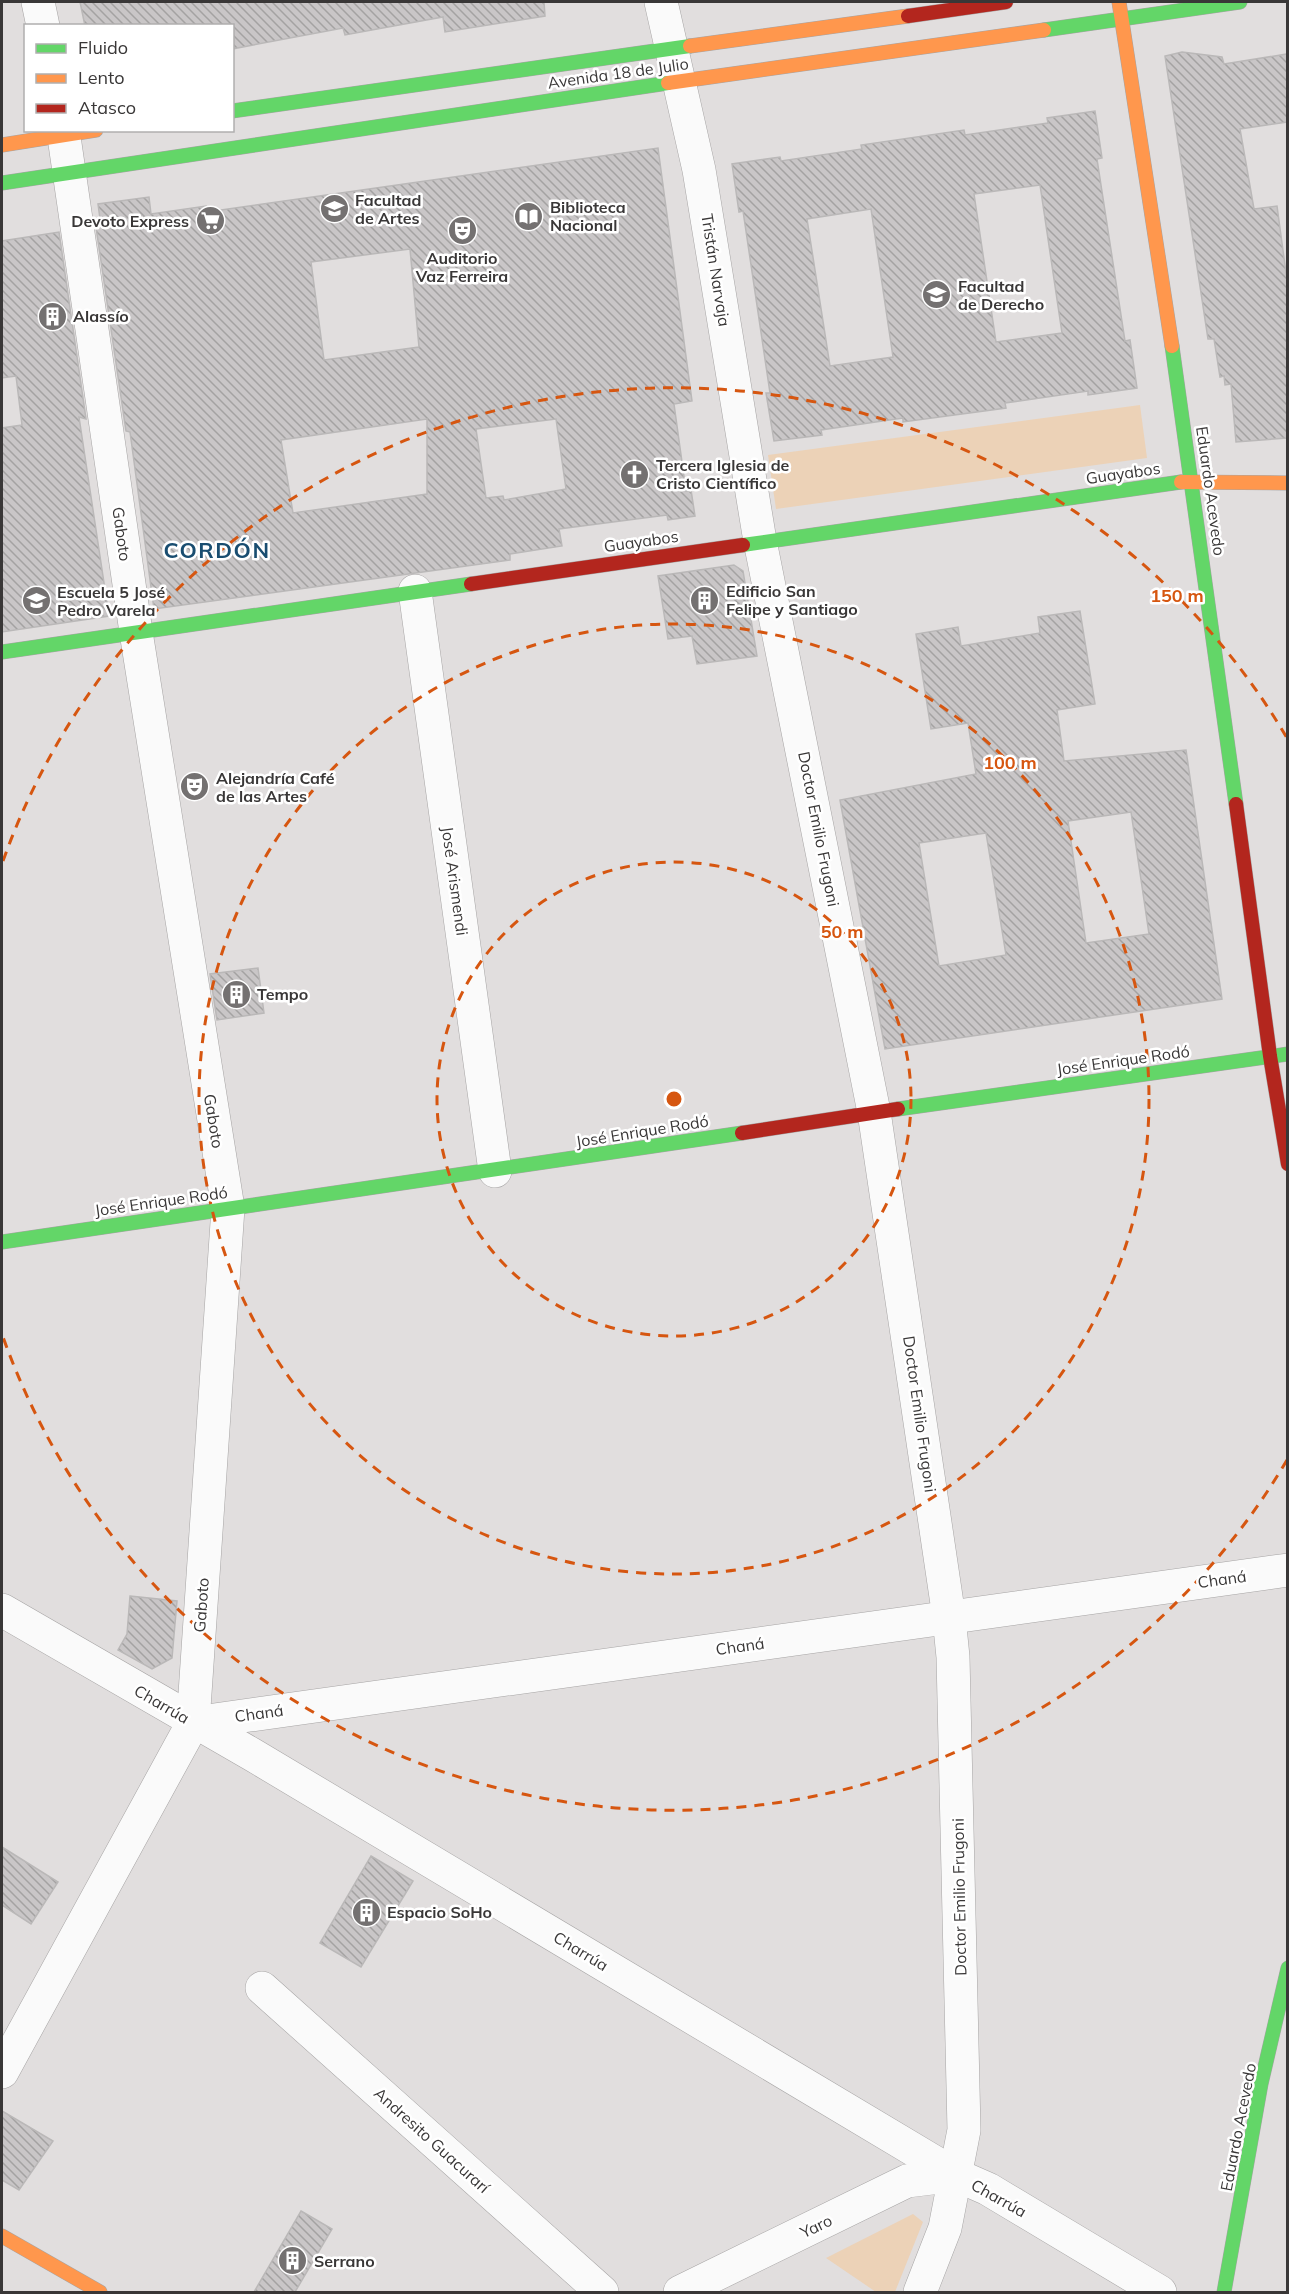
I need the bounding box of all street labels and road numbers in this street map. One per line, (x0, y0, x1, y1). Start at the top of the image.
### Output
street label: Avenida 18 de Julio (546, 53, 690, 93)
street label: Tristán Narvaja (697, 212, 735, 328)
street label: Eduardo Acevedo (1192, 425, 1230, 557)
street label: Guayabos (1084, 458, 1162, 488)
street label: Gaboto (108, 506, 136, 562)
street label: Guayabos (602, 526, 680, 556)
street label: Doctor Emilio Frugoni (794, 750, 844, 908)
street label: José Arismendi (437, 825, 473, 937)
street label: José Enrique Rodó (1055, 1041, 1191, 1079)
street label: Gaboto (200, 1092, 228, 1150)
street label: José Enrique Rodó (574, 1111, 710, 1151)
street label: José Enrique Rodó (93, 1182, 229, 1220)
street label: Doctor Emilio Frugoni (899, 1335, 941, 1493)
street label: Chaná (1196, 1566, 1248, 1592)
street label: Gaboto (189, 1577, 213, 1633)
street label: Chaná (714, 1633, 766, 1659)
street label: Charrúa (131, 1680, 193, 1728)
street label: Chaná (233, 1700, 285, 1726)
street label: Doctor Emilio Frugoni (948, 1818, 970, 1976)
street label: Charrúa (550, 1927, 612, 1975)
street label: Eduardo Acevedo (1216, 2061, 1260, 2193)
street label: Andresito Guacurarí (370, 2083, 495, 2198)
street label: Charrúa (968, 2175, 1030, 2221)
street label: Yaro (796, 2210, 835, 2243)

